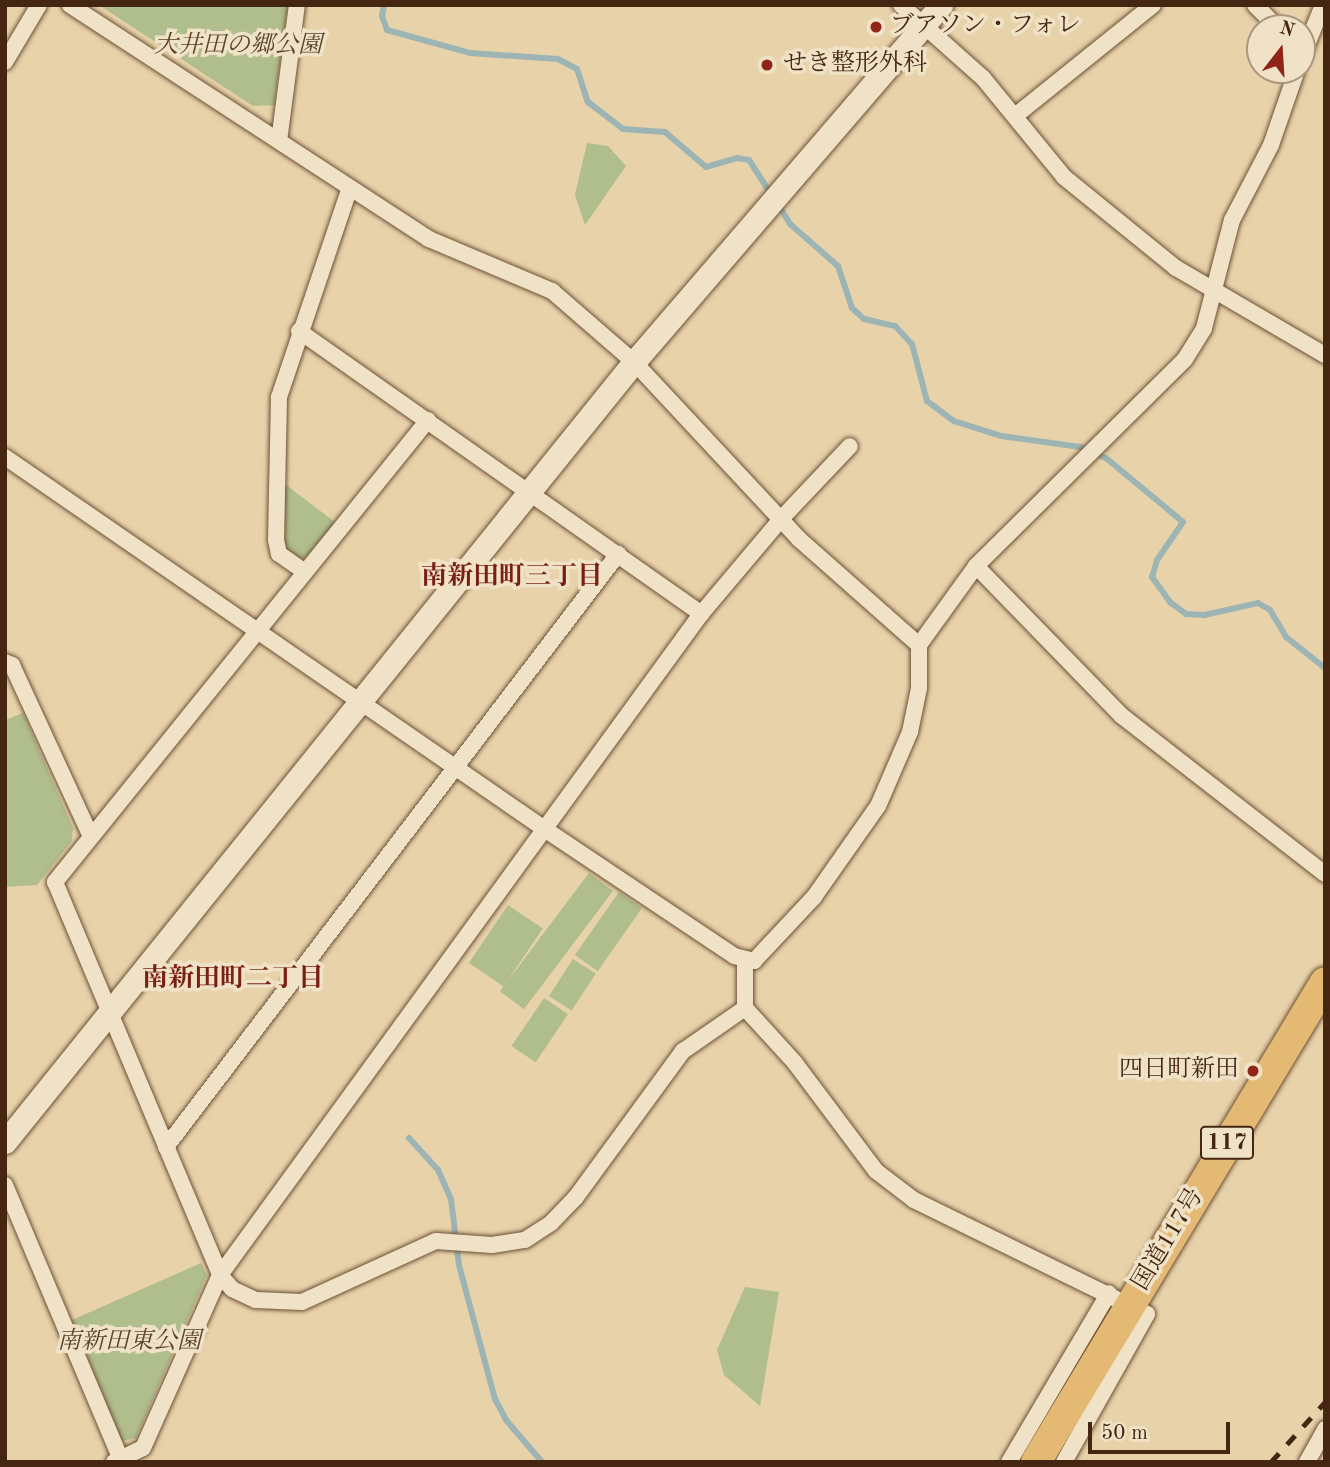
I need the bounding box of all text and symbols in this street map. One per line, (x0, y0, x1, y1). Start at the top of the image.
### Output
place label: ブアソン・フォレ (890, 13, 1082, 41)
north arrow (1246, 14, 1316, 84)
marker: ブアソン・フォレ (868, 19, 884, 35)
text: N (1277, 19, 1296, 42)
park label: 大井田の郷公園 (154, 33, 322, 61)
place label: せき整形外科 (783, 51, 927, 79)
marker: せき整形外科 (757, 55, 777, 75)
district label: 南新田町三丁目 (421, 562, 603, 594)
district label: 南新田町二丁目 (142, 964, 324, 996)
place label: 四日町新田 (1119, 1057, 1239, 1085)
marker: 四日町新田 (1245, 1063, 1261, 1079)
road number: 117 (1199, 1124, 1255, 1162)
street label: 国道117号 (1127, 1184, 1211, 1296)
park label: 南新田東公園 (57, 1329, 201, 1357)
scale bar (1092, 1408, 1234, 1452)
text: 50 m (1101, 1423, 1148, 1444)

